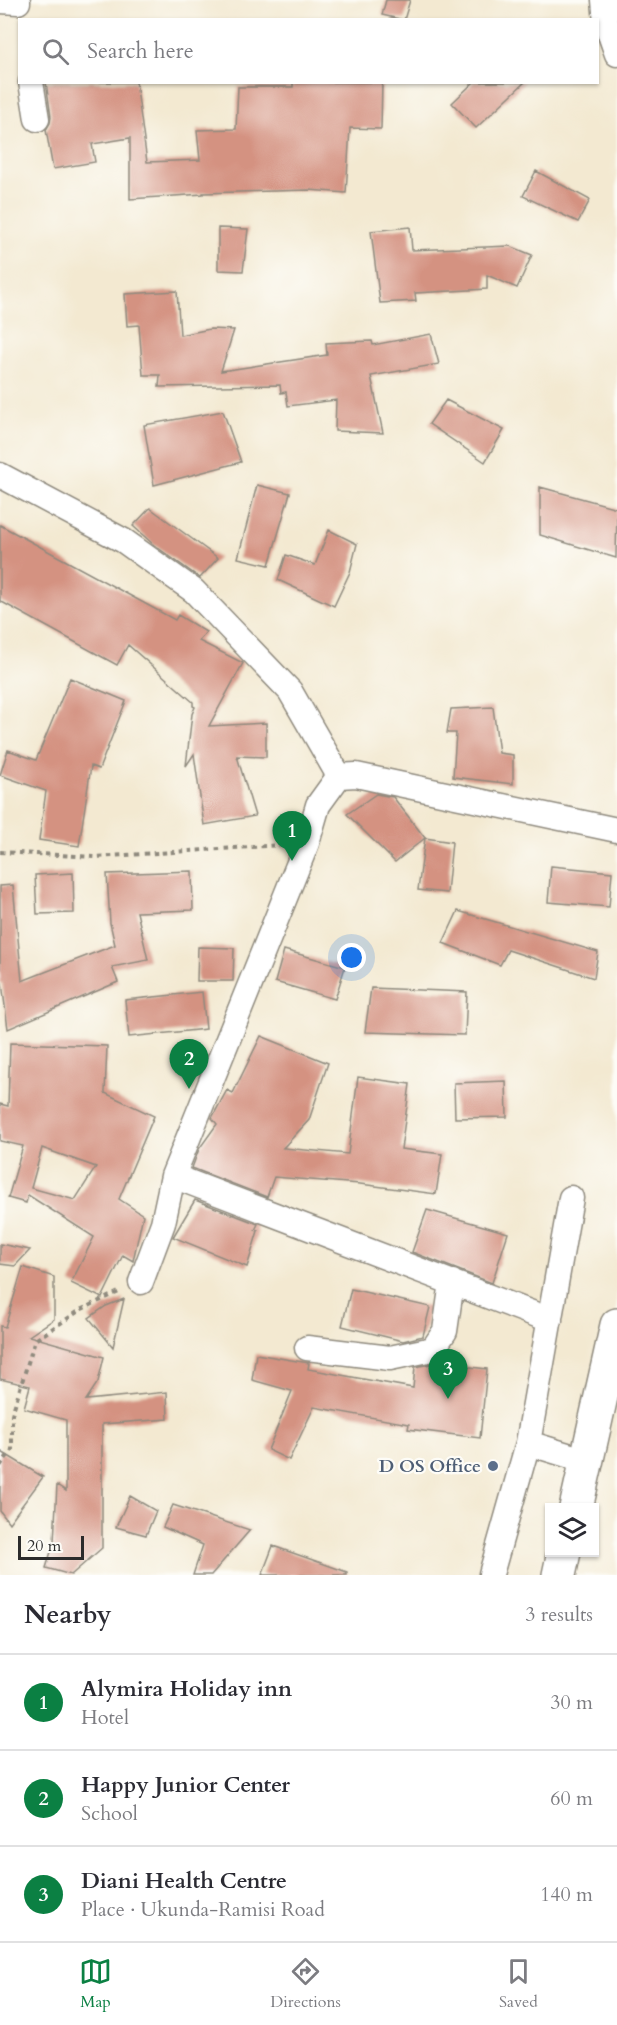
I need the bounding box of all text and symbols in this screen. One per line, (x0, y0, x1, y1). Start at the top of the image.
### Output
search box (18, 18, 599, 84)
icon: search (39, 35, 72, 68)
text: Search here (87, 36, 194, 66)
pin: 1 (272, 812, 312, 861)
your location (337, 943, 366, 972)
pin: 2 (170, 1040, 208, 1089)
pin: 3 (428, 1350, 468, 1399)
place label: D OS Office (379, 1454, 481, 1479)
marker: D OS Office (486, 1459, 500, 1473)
map controls (545, 1503, 599, 1557)
button: layers (545, 1503, 599, 1557)
scale bar (18, 1533, 84, 1560)
text: 20 m (27, 1535, 61, 1557)
text: Nearby (24, 1597, 112, 1632)
text: 3 results (525, 1601, 593, 1628)
text: Alymira Holiday inn (81, 1674, 292, 1704)
text: 1 (38, 1689, 49, 1716)
text: 30 m (550, 1689, 593, 1716)
text: Hotel (81, 1704, 129, 1731)
text: Happy Junior Center (81, 1770, 290, 1800)
text: 2 (38, 1785, 49, 1812)
text: 60 m (550, 1785, 593, 1812)
text: School (81, 1800, 138, 1827)
text: Diani Health Centre (81, 1866, 287, 1896)
text: 3 (38, 1881, 49, 1908)
text: 140 m (540, 1881, 593, 1908)
text: Place · Ukunda-Ramisi Road (81, 1896, 325, 1923)
tab: Map (79, 1955, 112, 2013)
tab: Directions (270, 1955, 341, 2013)
tab: Saved (499, 1955, 538, 2013)

